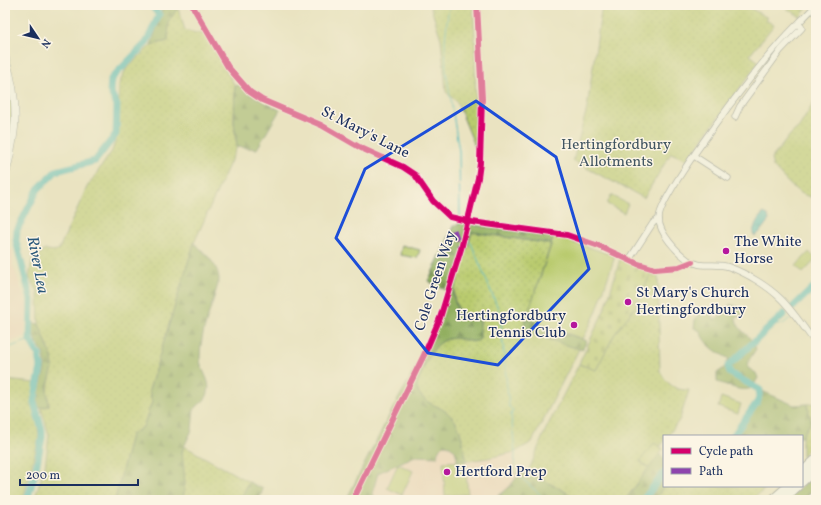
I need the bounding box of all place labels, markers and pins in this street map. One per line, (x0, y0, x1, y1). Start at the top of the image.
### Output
place label: The White Horse (734, 232, 802, 270)
marker: The White Horse (721, 246, 731, 256)
place label: St Mary's Church Hertingfordbury (636, 283, 750, 321)
marker: St Mary's Church Hertingfordbury (623, 297, 633, 307)
place label: Hertingfordbury Tennis Club (456, 306, 566, 344)
marker: Hertingfordbury Tennis Club (569, 320, 579, 330)
place label: Hertford Prep (455, 462, 547, 483)
marker: Hertford Prep (442, 467, 452, 477)

